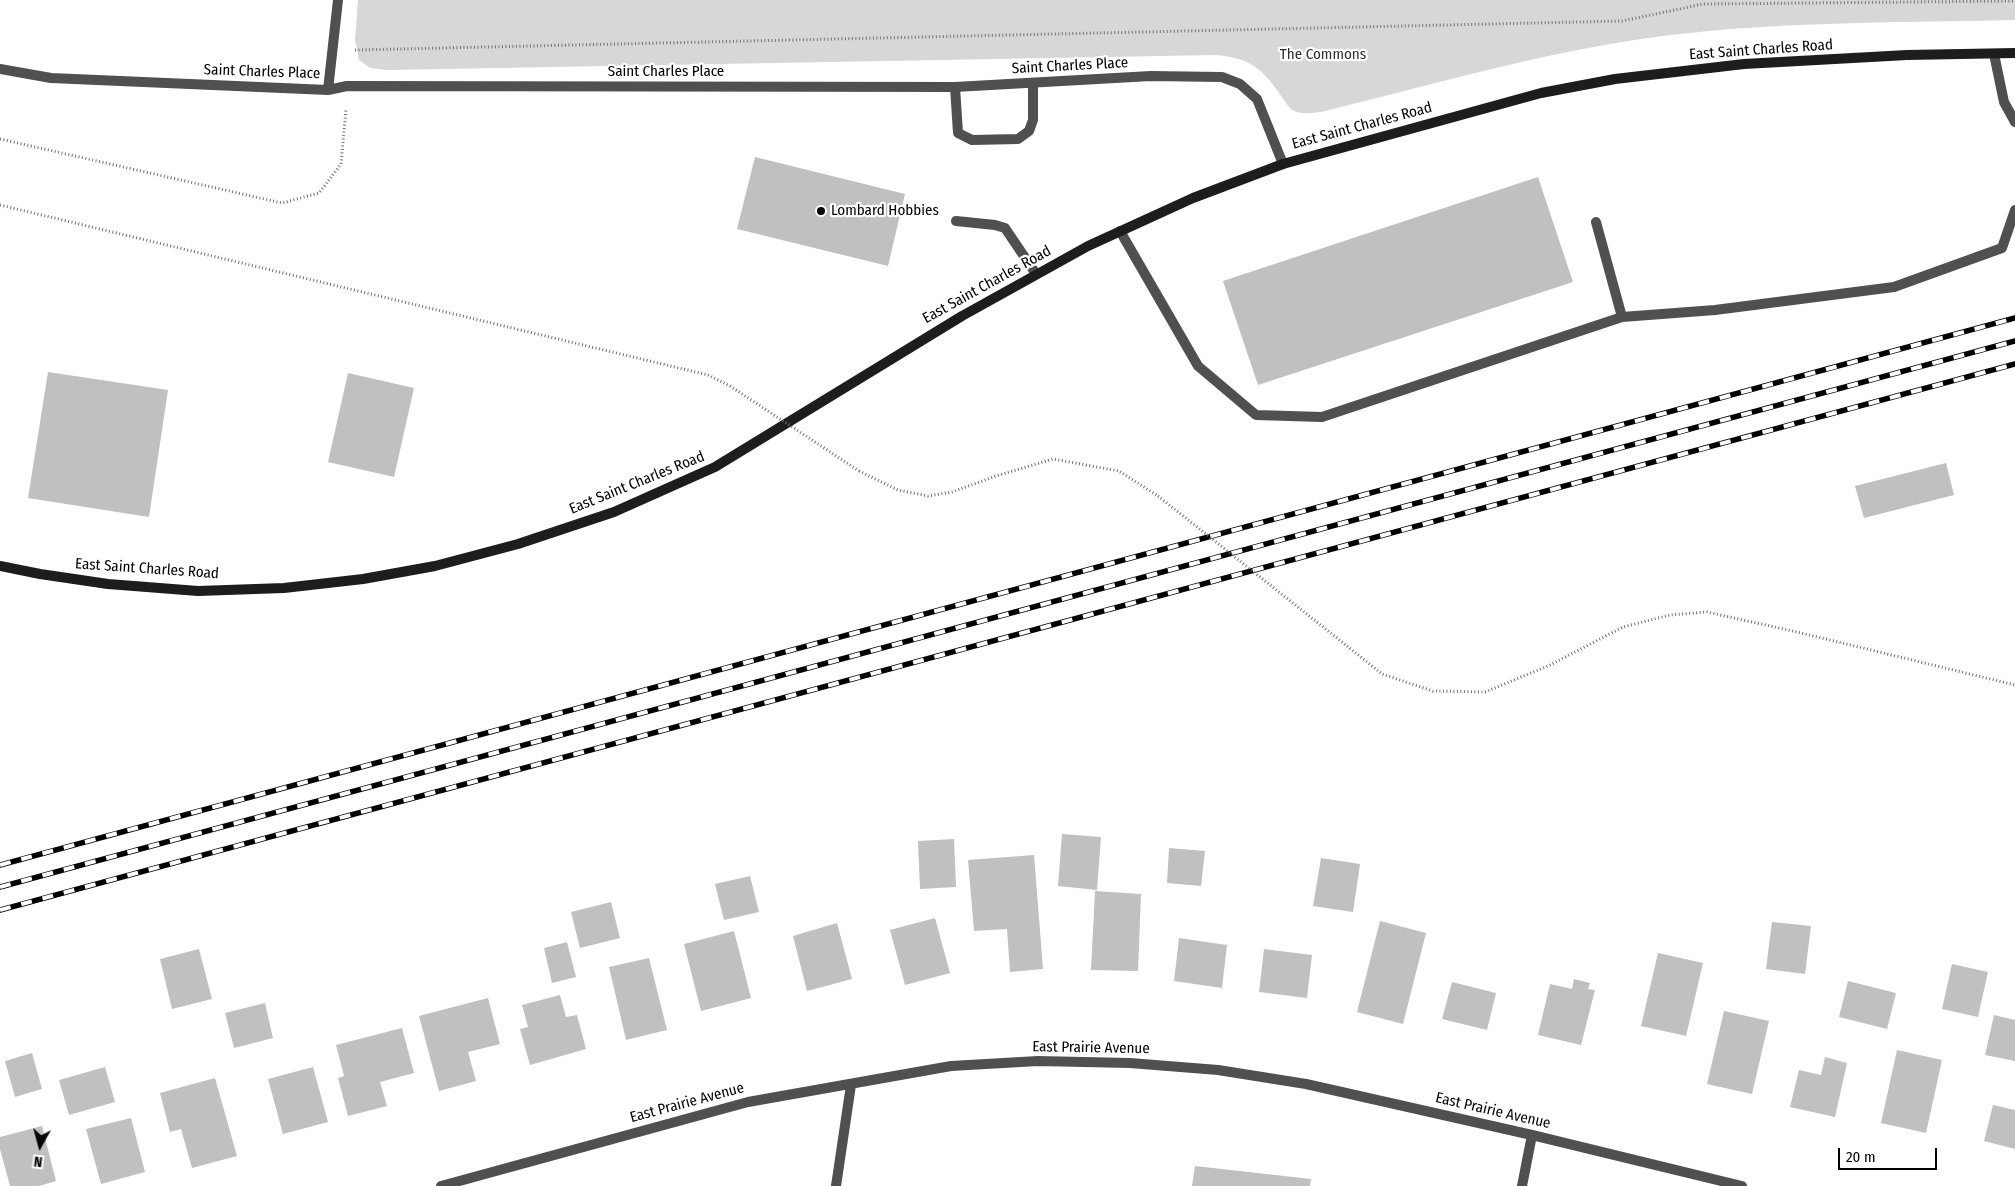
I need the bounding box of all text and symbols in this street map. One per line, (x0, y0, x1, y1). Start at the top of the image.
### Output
street label: East Saint Charles Road (1688, 36, 1834, 64)
park label: The Commons (1280, 46, 1366, 64)
street label: Saint Charles Place (1011, 54, 1129, 78)
street label: Saint Charles Place (203, 61, 321, 83)
street label: Saint Charles Place (608, 63, 724, 81)
street label: East Saint Charles Road (1290, 99, 1434, 153)
place label: Lombard Hobbies (831, 202, 939, 220)
marker: Lombard Hobbies (815, 205, 827, 217)
street label: East Saint Charles Road (920, 242, 1054, 328)
street label: East Saint Charles Road (567, 448, 707, 518)
street label: East Saint Charles Road (74, 555, 220, 583)
street label: East Prairie Avenue (1032, 1038, 1150, 1058)
street label: East Prairie Avenue (628, 1079, 746, 1127)
street label: East Prairie Avenue (1434, 1089, 1552, 1133)
north arrow (15, 1121, 65, 1171)
scale bar (1840, 1138, 1939, 1170)
text: 20 m (1846, 1148, 1876, 1166)
text: N (33, 1152, 43, 1170)

